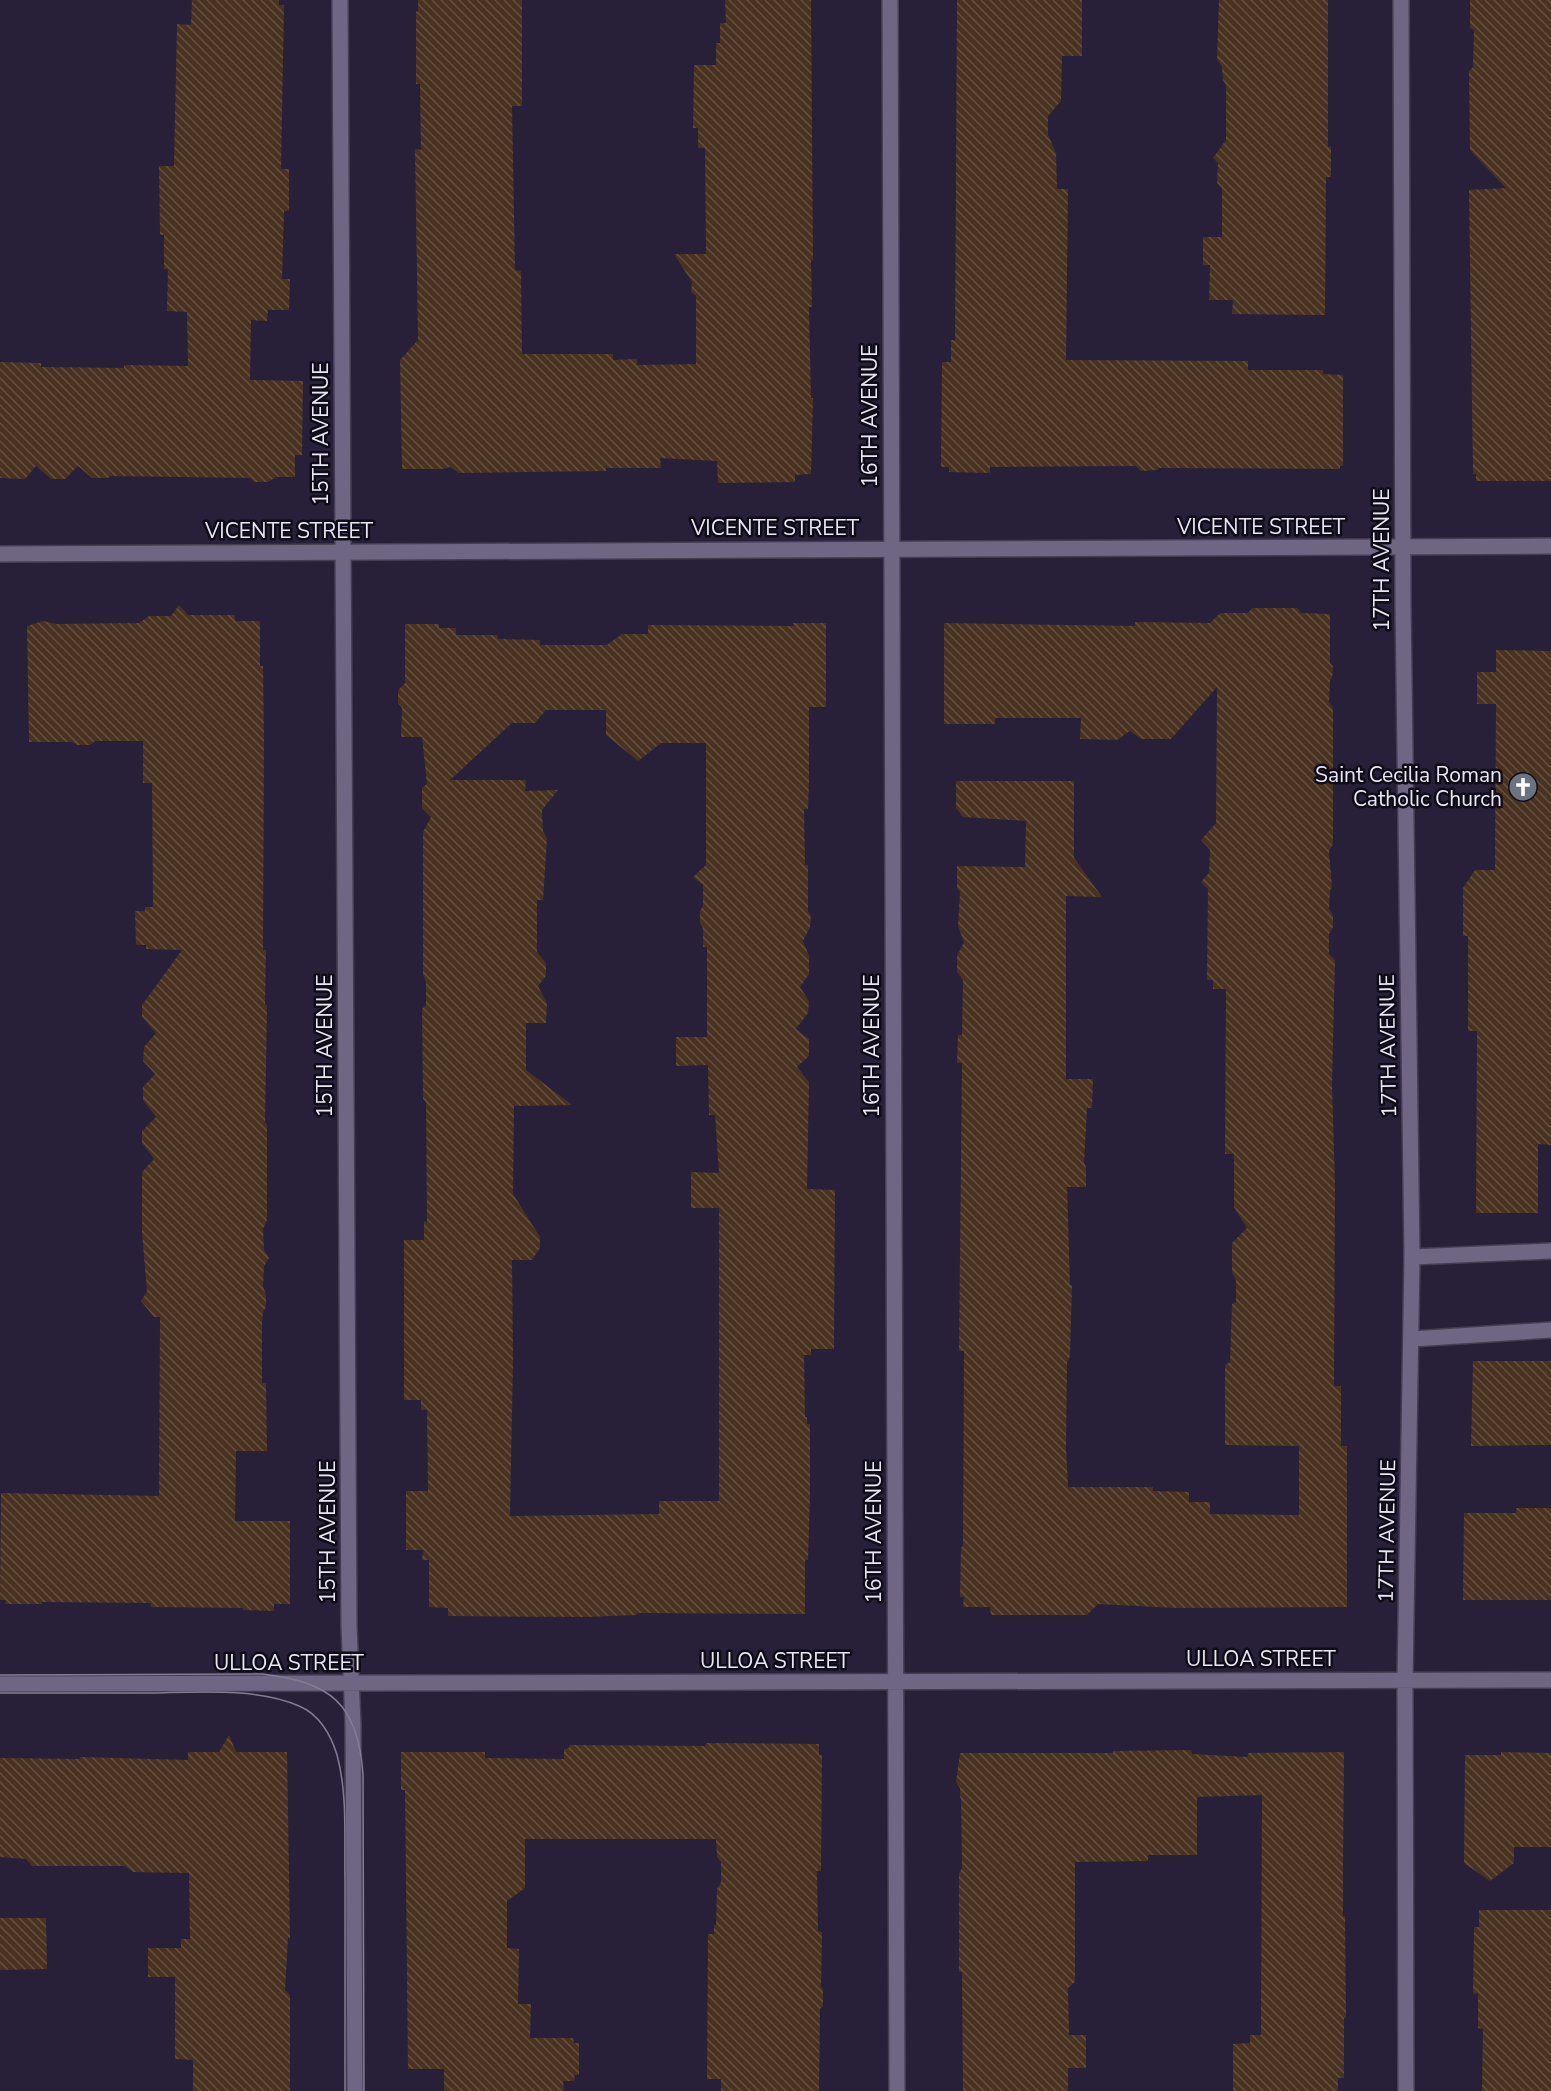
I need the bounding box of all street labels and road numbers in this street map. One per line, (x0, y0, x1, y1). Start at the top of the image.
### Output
street label: 16TH AVENUE (856, 344, 884, 488)
street label: 15TH AVENUE (307, 362, 335, 506)
street label: 17TH AVENUE (1368, 488, 1396, 632)
street label: VICENTE STREET (1176, 513, 1345, 541)
street label: VICENTE STREET (690, 514, 859, 542)
street label: VICENTE STREET (204, 517, 373, 545)
street label: 15TH AVENUE (311, 974, 339, 1118)
street label: 16TH AVENUE (858, 974, 886, 1118)
street label: 17TH AVENUE (1373, 974, 1403, 1118)
street label: 17TH AVENUE (1372, 1459, 1402, 1603)
street label: 15TH AVENUE (314, 1460, 342, 1604)
street label: 16TH AVENUE (860, 1460, 888, 1604)
street label: ULLOA STREET (1186, 1645, 1336, 1673)
street label: ULLOA STREET (700, 1647, 850, 1675)
street label: ULLOA STREET (214, 1649, 364, 1677)

